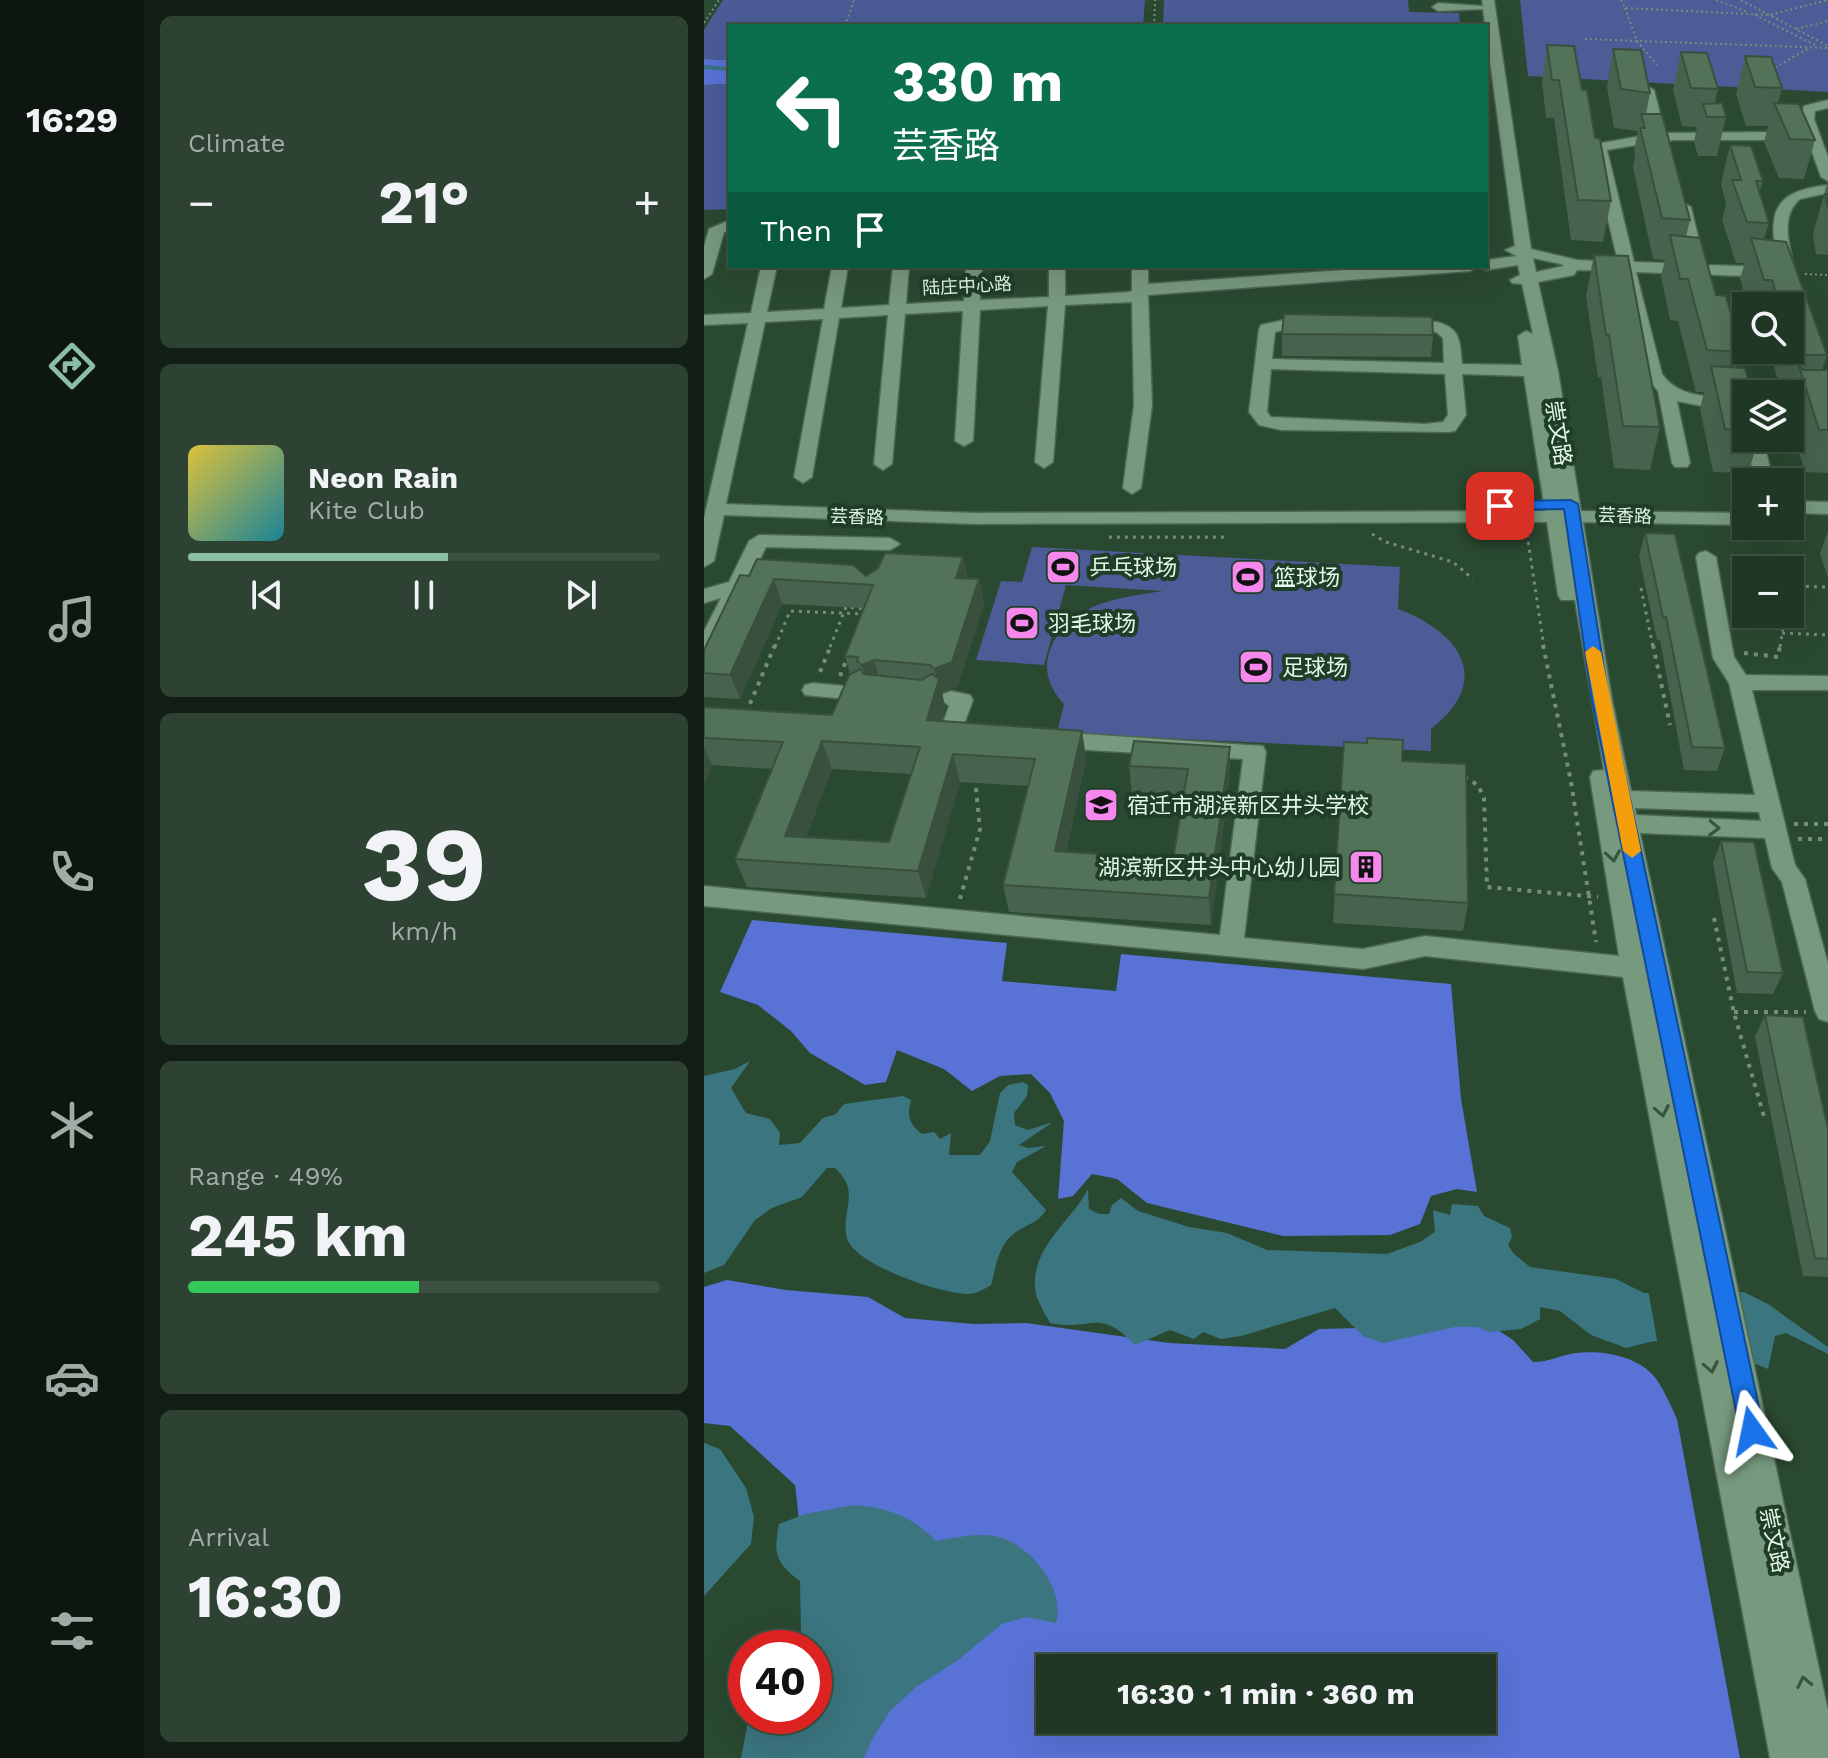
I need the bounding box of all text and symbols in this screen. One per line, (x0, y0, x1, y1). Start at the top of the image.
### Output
text: 330 m (892, 49, 1063, 115)
icon: left (760, 56, 864, 160)
text: 16:29 (26, 99, 118, 141)
text: 芸香路 (892, 125, 1000, 167)
text: Climate (188, 128, 286, 158)
text: 21° (378, 167, 470, 238)
text: − (188, 177, 215, 229)
text: + (633, 177, 660, 229)
icon: arrive (848, 208, 892, 252)
text: Then (760, 213, 832, 248)
street label: 陆庄中心路 (921, 273, 1012, 298)
map controls (1732, 292, 1804, 628)
button: search (1732, 292, 1804, 364)
icon: directions (44, 338, 100, 394)
button: layers (1732, 380, 1804, 452)
street label: 崇文路 (1541, 399, 1576, 468)
text: Neon Rain (308, 460, 458, 495)
button: + (1732, 468, 1804, 540)
pin (1466, 472, 1534, 540)
icon: arrive (1478, 484, 1522, 528)
text: Kite Club (308, 495, 425, 525)
street label: 芸香路 (1598, 504, 1652, 527)
street label: 芸香路 (830, 505, 884, 528)
sports icon: 乒乓球场 (1044, 548, 1082, 586)
place label: 乒乓球场 (1089, 555, 1177, 580)
button: − (1732, 556, 1804, 628)
sports icon: 篮球场 (1229, 558, 1267, 596)
place label: 篮球场 (1274, 565, 1340, 590)
icon: previous (245, 573, 289, 617)
icon: pause (402, 573, 446, 617)
icon: next (559, 573, 603, 617)
icon: music (44, 591, 100, 647)
sports icon: 羽毛球场 (1003, 604, 1041, 642)
place label: 羽毛球场 (1048, 611, 1136, 636)
sports icon: 足球场 (1237, 648, 1275, 686)
place label: 足球场 (1282, 655, 1348, 680)
school or university icon: 宿迁市湖滨新区井头学校 (1082, 786, 1120, 824)
place label: 宿迁市湖滨新区井头学校 (1127, 793, 1369, 818)
text: 39 (361, 803, 487, 925)
one-way arrow (1708, 819, 1721, 836)
icon: phone (44, 844, 100, 900)
building icon: 湖滨新区井头中心幼儿园 (1347, 848, 1385, 886)
one-way arrow (1604, 849, 1621, 863)
place label: 湖滨新区井头中心幼儿园 (1098, 855, 1340, 880)
text: km/h (391, 916, 457, 946)
icon: climate (44, 1097, 100, 1153)
one-way arrow (1652, 1104, 1669, 1118)
text: Range · 49% (188, 1161, 343, 1191)
text: 245 km (188, 1200, 408, 1271)
icon: car (44, 1350, 100, 1406)
one-way arrow (1701, 1360, 1718, 1373)
position arrow (1710, 1389, 1794, 1473)
street label: 崇文路 (1755, 1505, 1794, 1575)
text: Arrival (188, 1522, 269, 1552)
text: 16:30 (188, 1561, 343, 1632)
icon: filters (44, 1603, 100, 1659)
speed limit sign: 40 (728, 1630, 832, 1734)
one-way arrow (1796, 1675, 1813, 1689)
text: 16:30 · 1 min · 360 m (1117, 1676, 1415, 1711)

